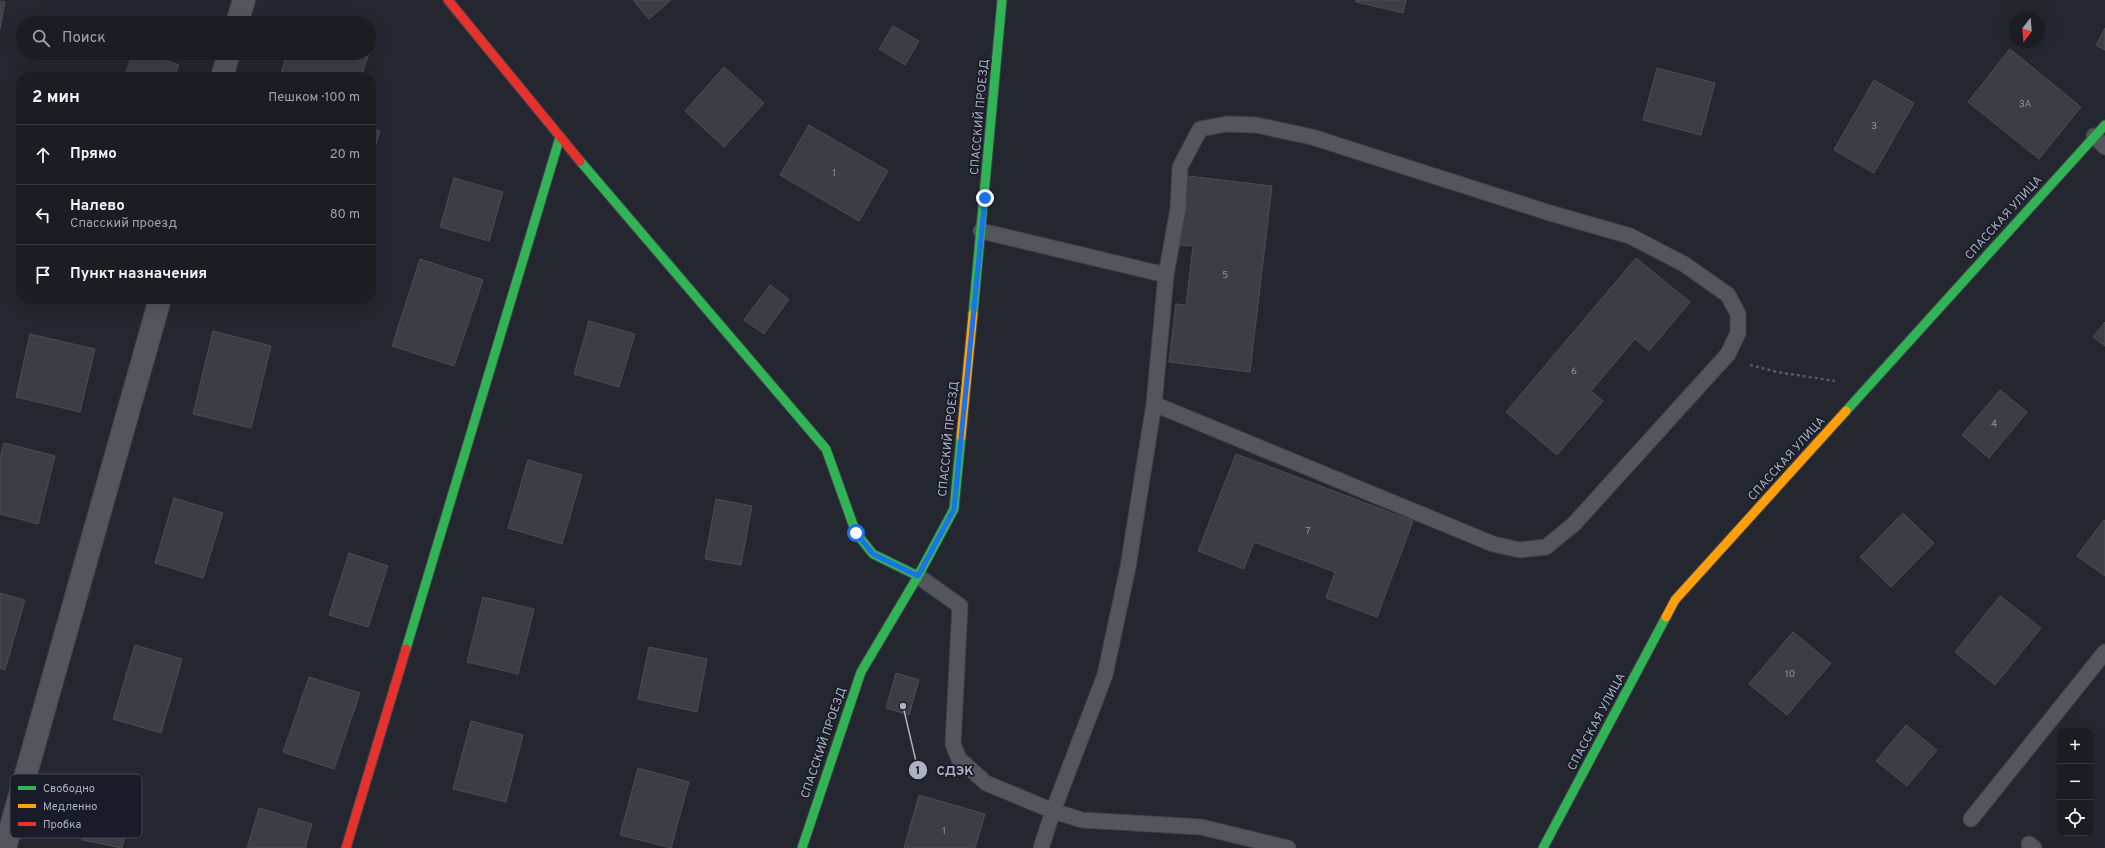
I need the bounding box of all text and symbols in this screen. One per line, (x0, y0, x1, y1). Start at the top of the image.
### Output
north arrow (2009, 12, 2045, 48)
search box (16, 16, 376, 60)
icon: search (30, 27, 52, 49)
text: Поиск (62, 29, 106, 48)
street label: СПАССКИЙ ПРОЕЗД (967, 58, 993, 176)
text: 2 мин (32, 87, 80, 109)
text: Пешком · 100 m (268, 90, 360, 106)
house number: 3А (2019, 98, 2032, 111)
house number: 3 (1871, 120, 1877, 133)
icon: ahead (32, 144, 54, 166)
text: Прямо (70, 145, 117, 164)
text: 20 m (330, 147, 360, 163)
house number: 1 (832, 167, 836, 180)
street label: СПАССКАЯ УЛИЦА (1962, 172, 2046, 264)
route end (976, 189, 994, 207)
text: Налево (70, 197, 125, 216)
icon: left (32, 204, 54, 226)
text: 80 m (330, 207, 360, 223)
text: Спасский проезд (70, 216, 177, 232)
icon: arrive (32, 264, 54, 286)
text: Пункт назначения (70, 265, 207, 284)
house number: 5 (1222, 269, 1228, 282)
house number: 6 (1571, 365, 1577, 378)
street label: СПАССКИЙ ПРОЕЗД (935, 380, 963, 498)
street label: СПАССКАЯ УЛИЦА (1745, 413, 1829, 505)
house number: 4 (1991, 418, 1997, 431)
route start (847, 524, 865, 542)
house number: 7 (1305, 525, 1311, 538)
house number: 10 (1785, 668, 1795, 681)
street label: СПАССКАЯ УЛИЦА (1565, 671, 1629, 773)
street label: СПАССКИЙ ПРОЕЗД (798, 685, 850, 801)
map controls (2057, 728, 2093, 836)
button: + (2057, 728, 2093, 764)
callout: СДЭК (908, 758, 981, 783)
text: 1 (916, 763, 920, 779)
text: СДЭК (936, 764, 974, 780)
button: − (2057, 764, 2093, 800)
legend (10, 774, 142, 838)
text: Свободно (43, 782, 95, 796)
text: Медленно (43, 800, 97, 814)
button: locate (2057, 800, 2093, 836)
text: Пробка (43, 818, 82, 832)
house number: 1 (942, 825, 946, 838)

